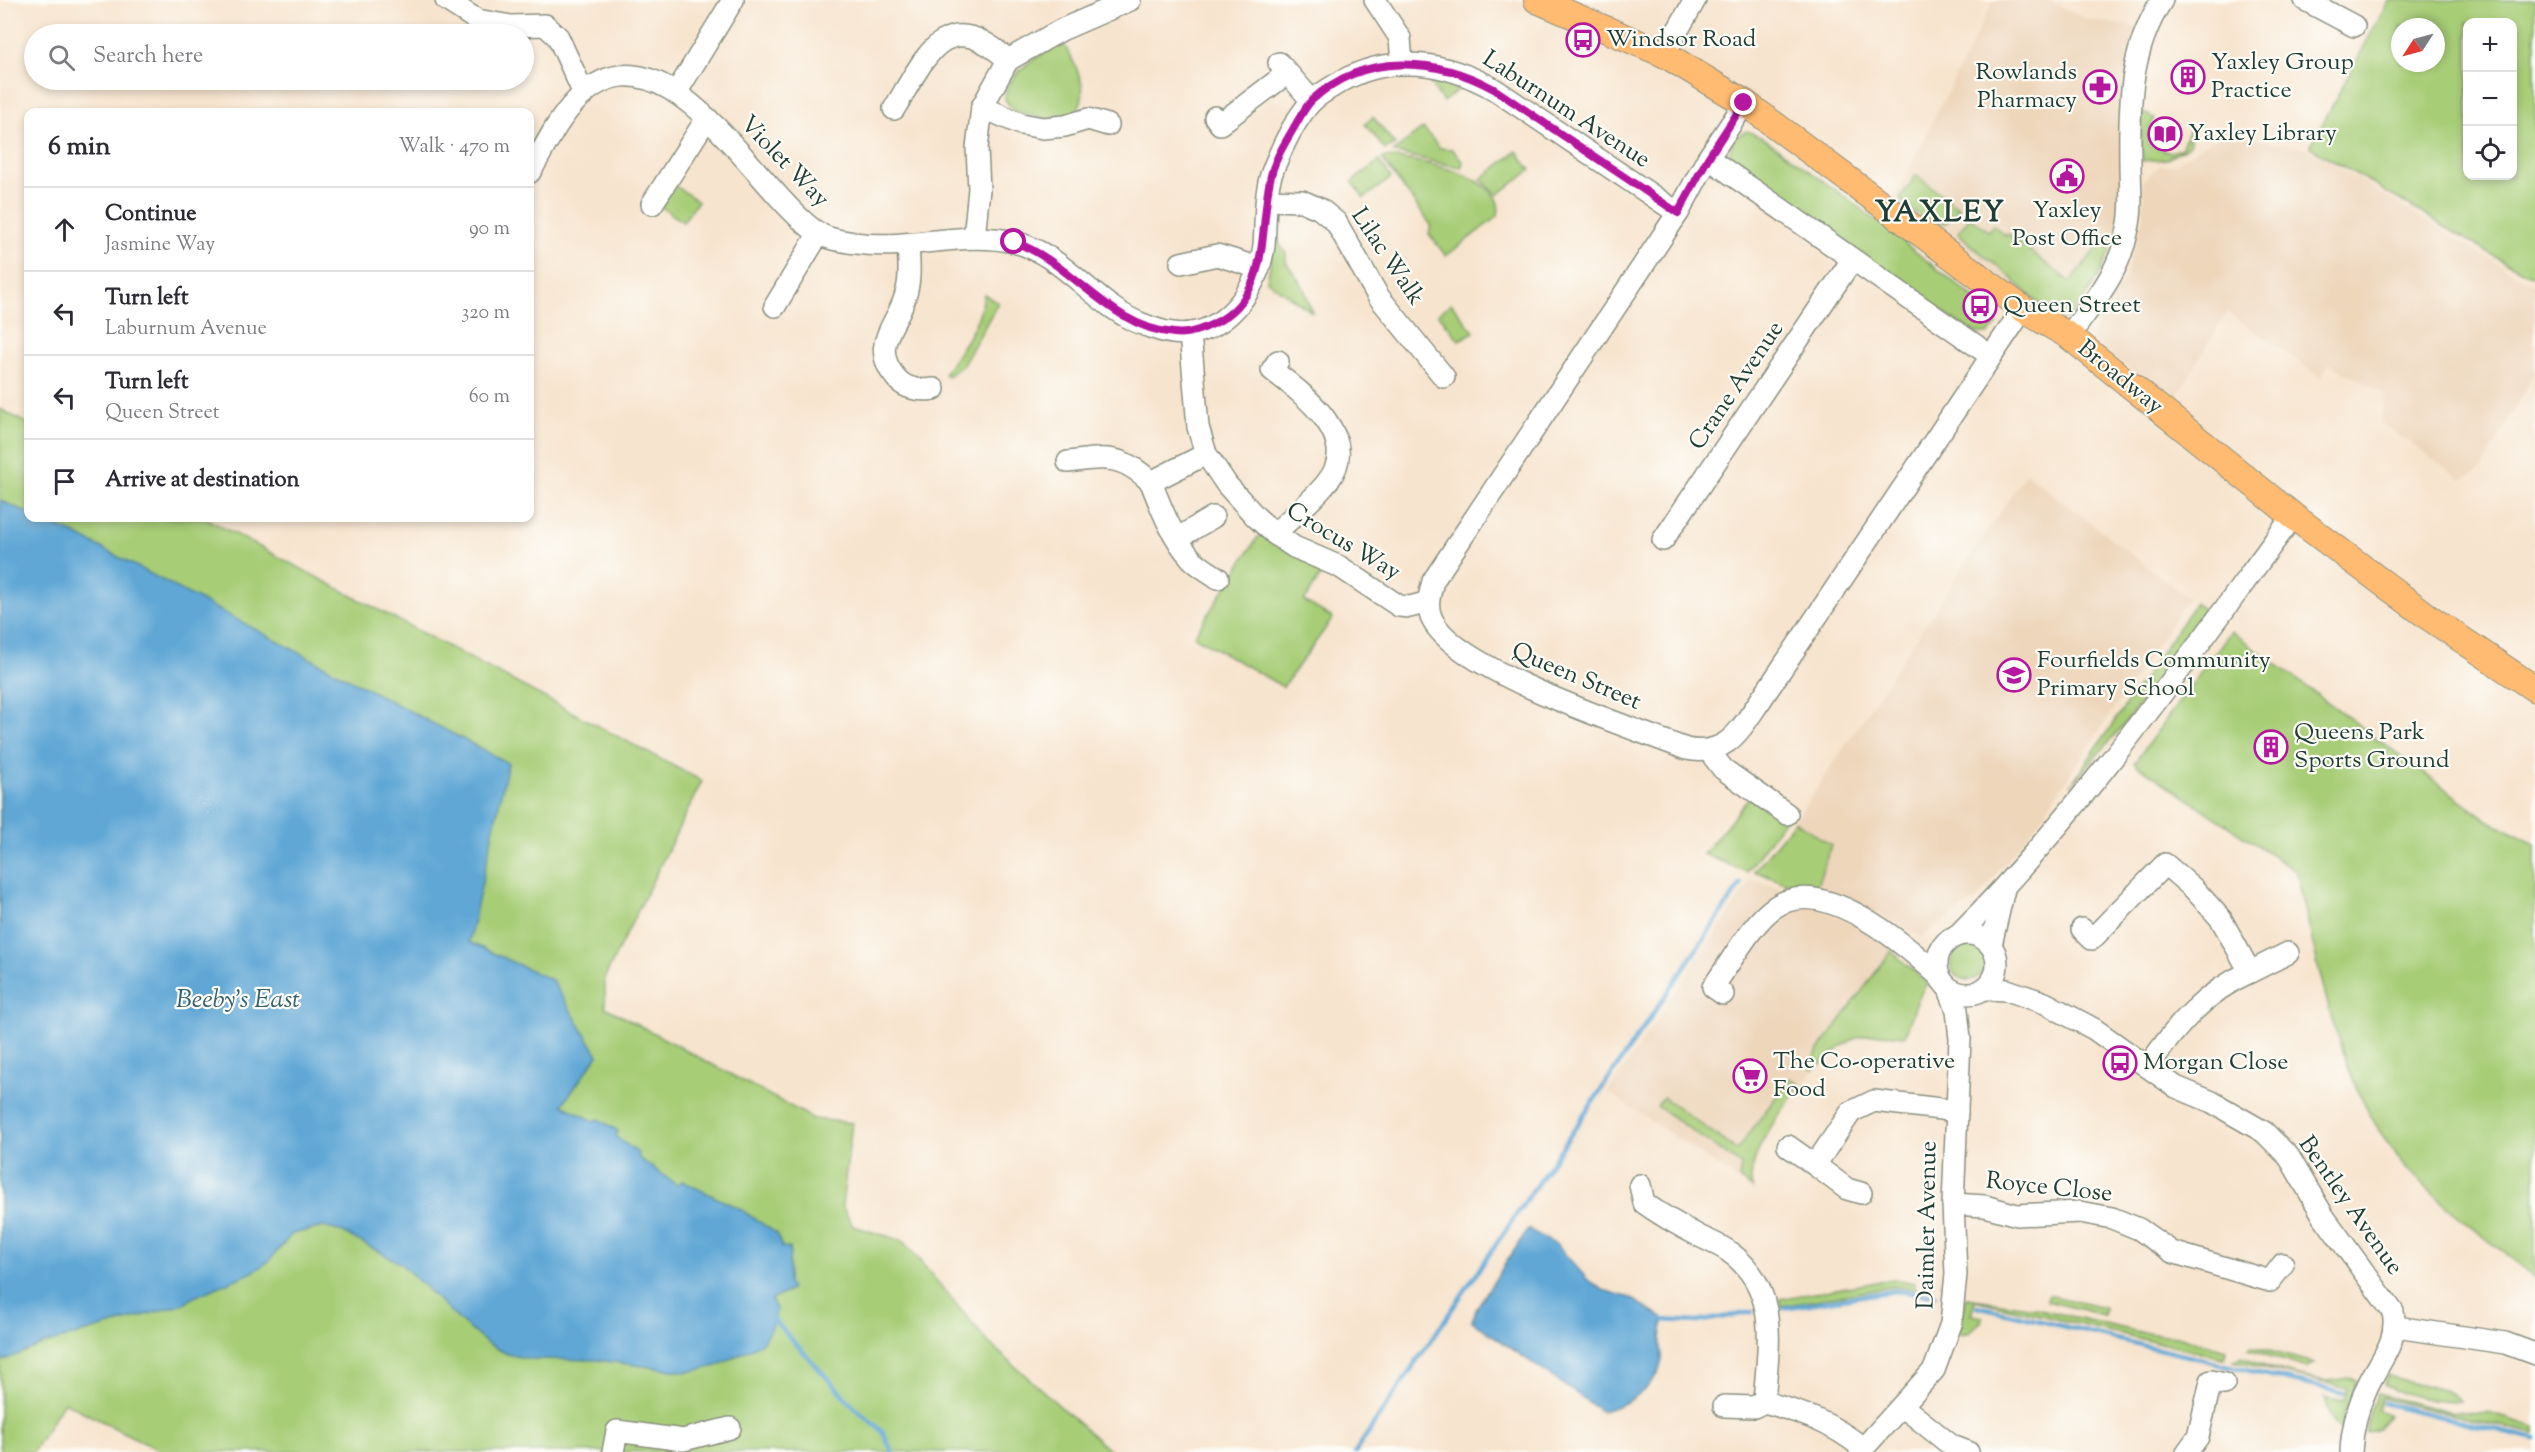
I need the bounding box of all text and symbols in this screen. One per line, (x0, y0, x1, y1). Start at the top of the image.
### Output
north arrow (2391, 18, 2445, 72)
map controls (2463, 18, 2517, 180)
button: + (2463, 18, 2517, 72)
bus stop icon: Windsor Road (1565, 22, 1601, 58)
place label: Windsor Road (1606, 23, 1757, 57)
search box (24, 24, 534, 90)
icon: search (45, 41, 78, 74)
text: Search here (93, 41, 203, 73)
street label: Laburnum Avenue (1475, 43, 1657, 177)
place label: Yaxley Group Practice (2211, 46, 2354, 108)
place label: Rowlands Pharmacy (1976, 56, 2077, 118)
building icon: Yaxley Group Practice (2170, 59, 2206, 95)
pharmacy icon: Rowlands Pharmacy (2082, 69, 2118, 105)
button: − (2463, 72, 2517, 126)
route end (1730, 89, 1756, 115)
street label: Violet Way (731, 108, 837, 216)
library icon: Yaxley Library (2147, 116, 2183, 152)
place label: Yaxley Library (2188, 117, 2337, 151)
button: locate (2463, 126, 2517, 180)
text: 6 min (48, 129, 111, 166)
text: Walk · 470 m (398, 133, 510, 162)
public building icon: Yaxley Post Office (2049, 158, 2085, 194)
district label: YAXLEY (1875, 192, 2005, 235)
place label: Yaxley Post Office (2012, 194, 2122, 256)
text: Continue (105, 199, 196, 231)
street label: Lilac Walk (1342, 201, 1432, 313)
icon: ahead (48, 213, 81, 246)
text: 90 m (469, 215, 510, 244)
route start (1000, 228, 1026, 254)
text: Jasmine Way (105, 231, 215, 260)
text: Turn left (105, 283, 188, 315)
bus stop icon: Queen Street (1962, 288, 1998, 324)
place label: Queen Street (2003, 289, 2141, 323)
icon: left (48, 297, 81, 330)
text: 320 m (461, 299, 510, 328)
text: Laburnum Avenue (105, 315, 267, 344)
street label: Crane Avenue (1681, 315, 1793, 457)
street label: Broadway (2070, 333, 2170, 423)
text: Turn left (105, 367, 188, 399)
icon: left (48, 381, 81, 414)
text: 60 m (469, 383, 510, 412)
text: Queen Street (105, 399, 220, 428)
icon: arrive (48, 465, 81, 498)
text: Arrive at destination (105, 465, 300, 497)
street label: Crocus Way (1279, 494, 1407, 590)
street label: Queen Street (1506, 634, 1646, 720)
place label: Fourfields Community Primary School (2037, 644, 2271, 706)
school or university icon: Fourfields Community Primary School (1996, 657, 2032, 693)
place label: Queens Park Sports Ground (2294, 716, 2450, 778)
building icon: Queens Park Sports Ground (2253, 729, 2289, 765)
water label: Beeby's East (176, 982, 300, 1019)
place label: The Co-operative Food (1773, 1045, 1955, 1107)
bus stop icon: Morgan Close (2102, 1045, 2138, 1081)
place label: Morgan Close (2143, 1046, 2288, 1080)
supermarket icon: The Co-operative Food (1732, 1058, 1768, 1094)
street label: Bentley Avenue (2289, 1129, 2411, 1283)
street label: Daimler Avenue (1910, 1140, 1946, 1310)
street label: Royce Close (1984, 1164, 2114, 1212)

